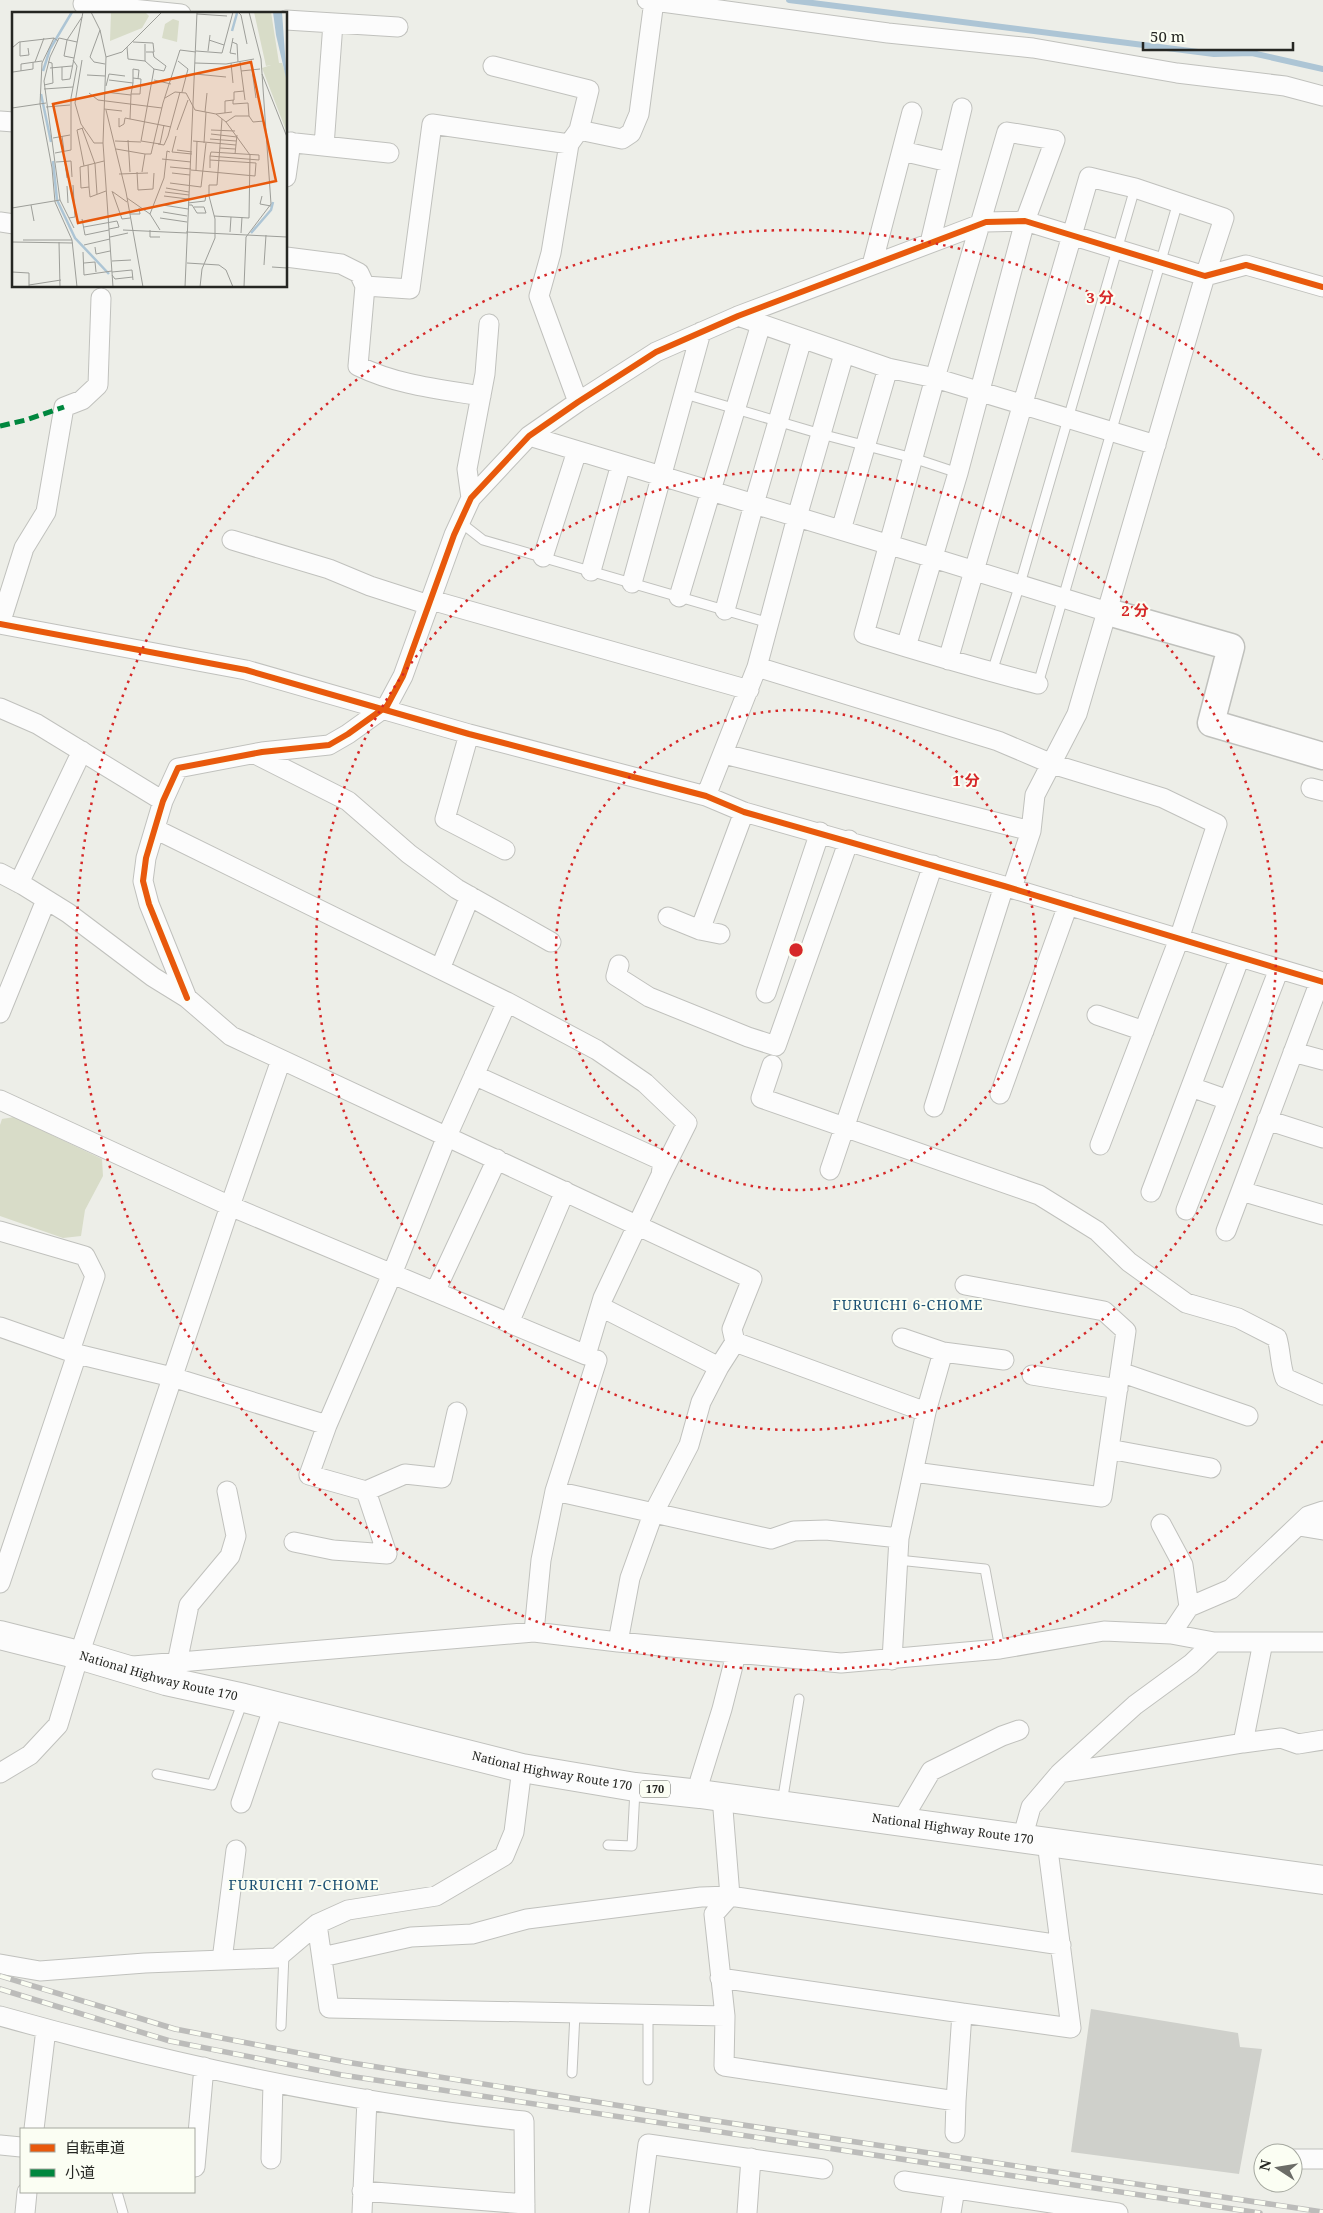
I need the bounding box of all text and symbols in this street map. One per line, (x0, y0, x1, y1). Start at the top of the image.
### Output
inset map (12, 12, 288, 288)
scale bar (1143, 20, 1293, 52)
text: 50 m (1150, 26, 1185, 46)
text: 3 分 (1086, 287, 1114, 307)
text: 2 分 (1121, 600, 1149, 620)
text: 1 分 (952, 770, 980, 790)
centre of rings (787, 941, 805, 959)
district label: FURUICHI 6-CHOME (832, 1295, 984, 1314)
street label: National Highway Route 170 (78, 1647, 240, 1704)
street label: National Highway Route 170 (470, 1747, 634, 1794)
road number: 170 (640, 1780, 670, 1798)
street label: National Highway Route 170 (871, 1809, 1035, 1848)
district label: FURUICHI 7-CHOME (228, 1875, 380, 1894)
legend (20, 2128, 195, 2193)
text: 自転車道 (65, 2137, 125, 2157)
north arrow (1253, 2143, 1303, 2193)
text: N (1254, 2158, 1275, 2173)
text: 小道 (65, 2162, 95, 2182)

